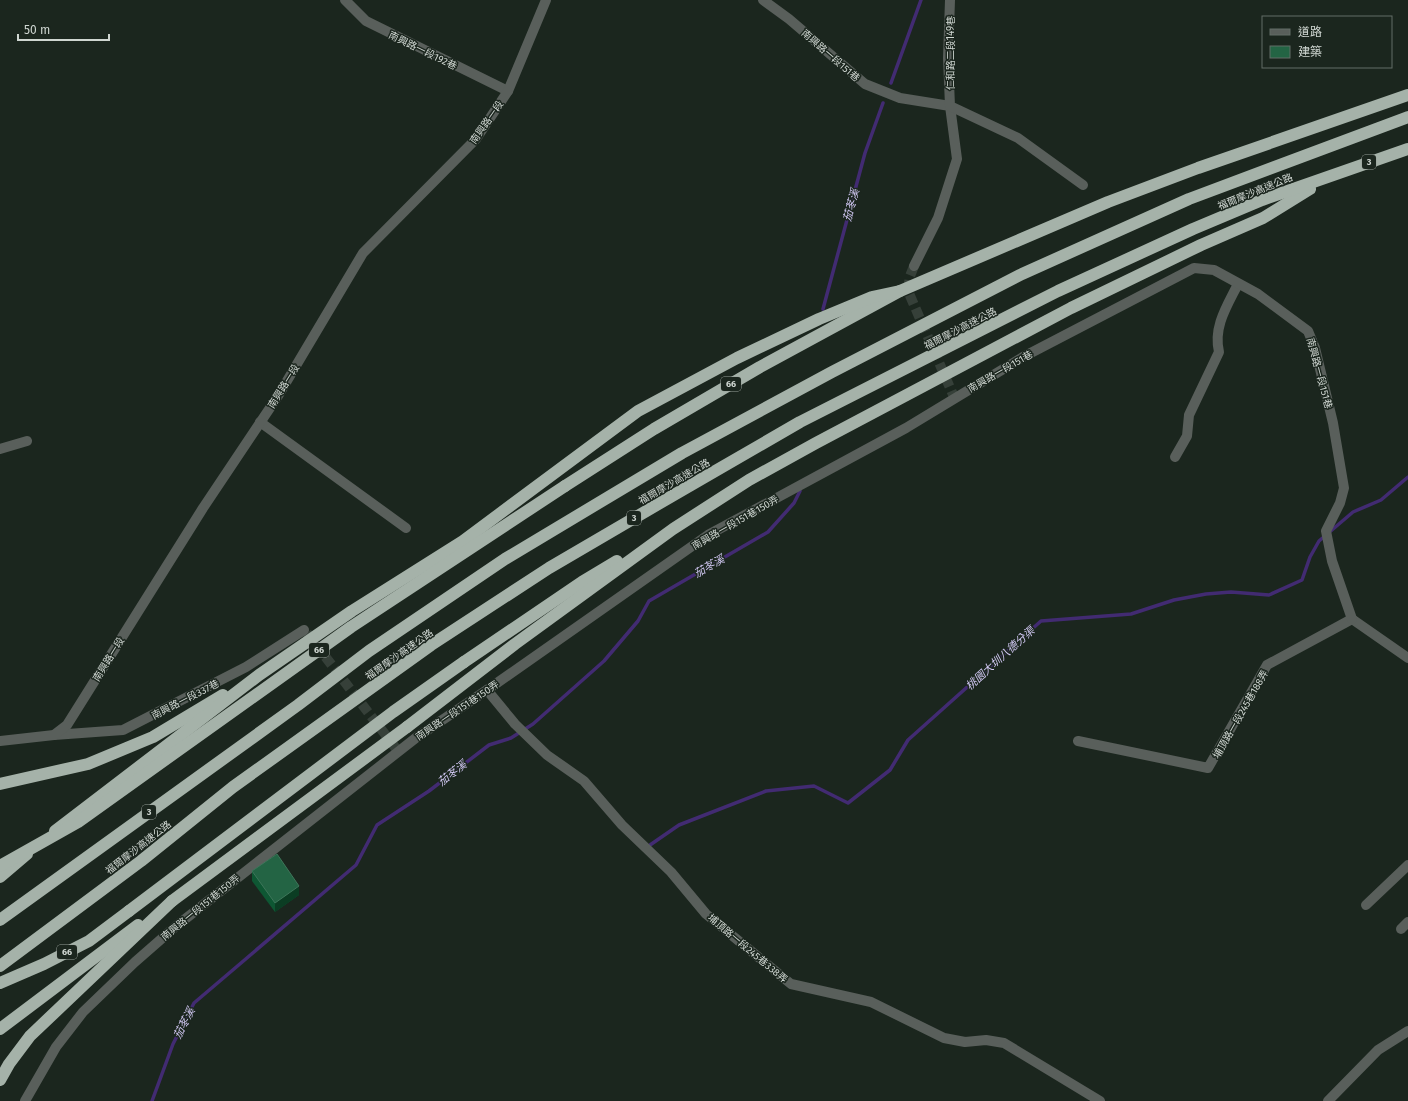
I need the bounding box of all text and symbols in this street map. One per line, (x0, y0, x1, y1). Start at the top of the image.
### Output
scale bar (18, 16, 109, 42)
street label: 仁和路二段149巷 (945, 16, 957, 90)
legend (1262, 16, 1392, 68)
text: 50 m (24, 23, 50, 37)
text: 道路 (1298, 25, 1322, 39)
street label: 南興路一段151巷 (799, 27, 862, 84)
street label: 南興路一段192巷 (387, 29, 459, 73)
text: 建築 (1298, 45, 1322, 59)
street label: 南興路一段 (468, 99, 506, 146)
road number: 3 (1362, 155, 1376, 169)
street label: 福爾摩沙高速公路 (1216, 171, 1295, 212)
water label: 茄苳溪 (841, 186, 863, 223)
street label: 福爾摩沙高速公路 (922, 305, 999, 352)
street label: 南興路一段151巷 (1304, 336, 1334, 410)
street label: 南興路一段151巷 (966, 348, 1035, 395)
street label: 南興路一段 (266, 362, 302, 411)
road number: 66 (721, 377, 741, 391)
street label: 福爾摩沙高速公路 (637, 457, 712, 507)
street label: 南興路一段151巷150弄 (690, 493, 781, 553)
road number: 3 (627, 511, 641, 525)
water label: 茄苳溪 (692, 552, 729, 580)
water label: 桃園大圳八德分渠 (963, 623, 1039, 693)
street label: 福爾摩沙高速公路 (363, 627, 436, 683)
street label: 南興路一段 (91, 635, 127, 684)
road number: 66 (309, 643, 329, 657)
street label: 埔頂路一段245巷188弄 (1211, 668, 1271, 761)
street label: 南興路一段337巷 (150, 678, 221, 722)
street label: 南興路一段151巷150弄 (414, 678, 502, 743)
water label: 茄苳溪 (435, 757, 471, 789)
road number: 3 (142, 805, 156, 819)
street label: 福爾摩沙高速公路 (103, 818, 174, 877)
street label: 南興路一段151巷150弄 (159, 872, 243, 943)
street label: 埔頂路一段245巷338弄 (705, 912, 790, 986)
road number: 66 (57, 945, 77, 959)
water label: 茄苳溪 (171, 1004, 199, 1041)

